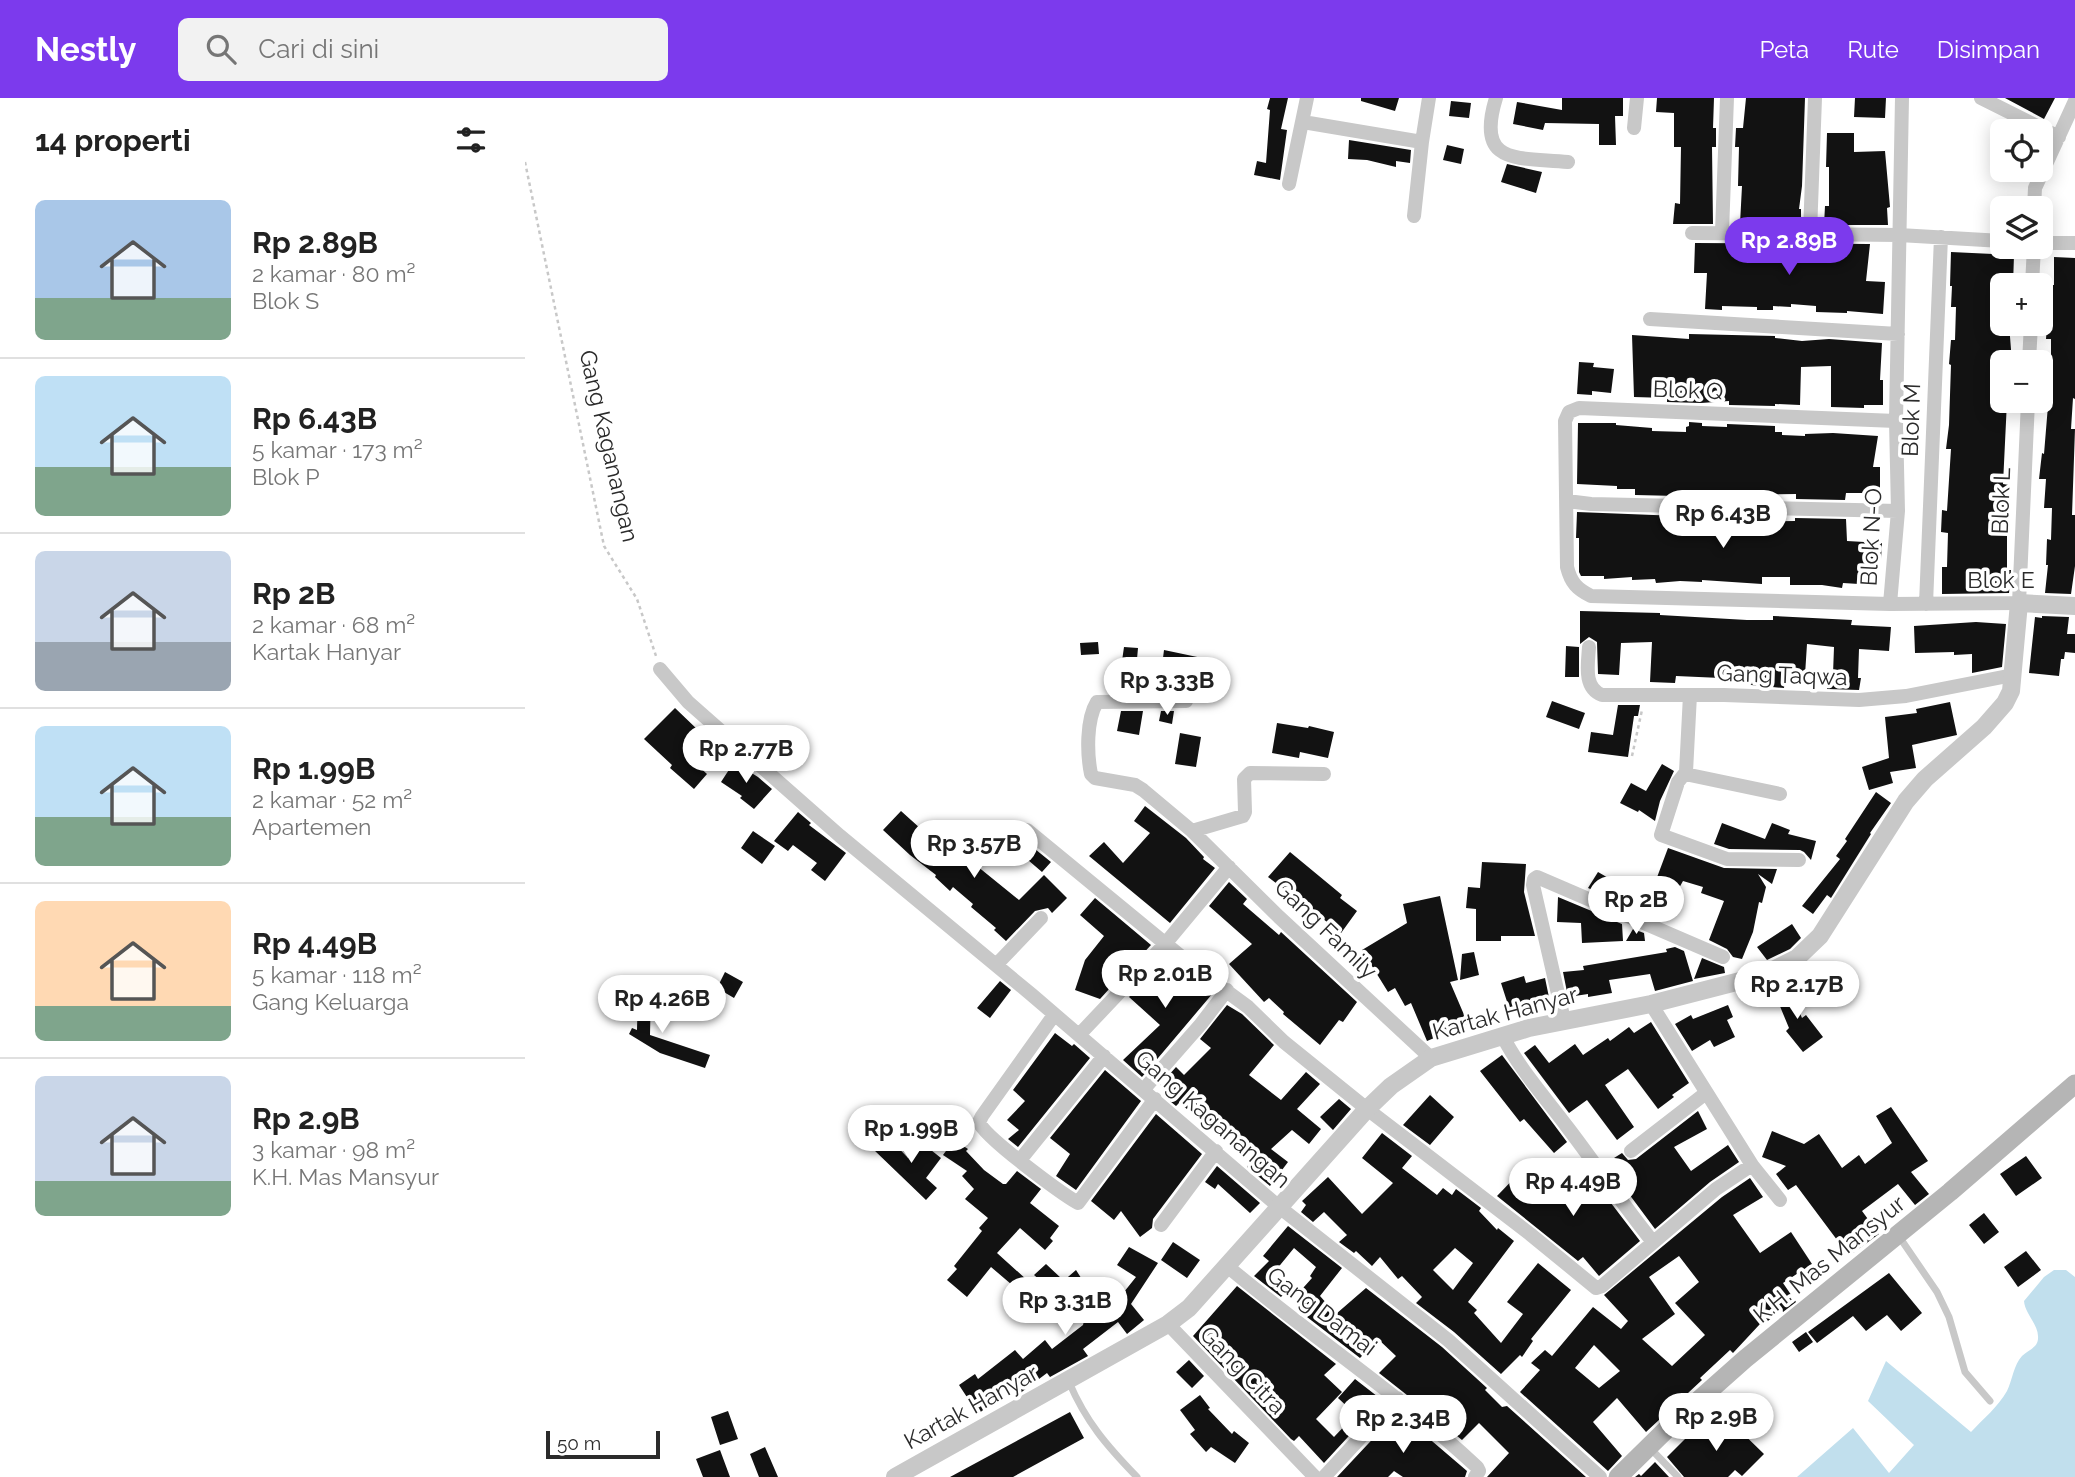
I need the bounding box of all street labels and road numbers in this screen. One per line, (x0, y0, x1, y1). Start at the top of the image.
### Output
street label: Gang Kaganangan (574, 347, 645, 544)
street label: Blok Q (1652, 375, 1724, 404)
street label: Blok M (1896, 383, 1925, 457)
street label: Blok L (1986, 467, 2015, 535)
street label: Blok N-O (1854, 487, 1887, 587)
street label: Blok E (1967, 566, 2035, 593)
street label: Gang Taqwa (1716, 659, 1848, 690)
street label: Gang Family (1270, 873, 1383, 984)
street label: Kartak Hanyar (1429, 980, 1580, 1045)
street label: Gang Kaganangan (1130, 1044, 1296, 1193)
street label: K.H. Mas Mansyur (1748, 1189, 1910, 1328)
street label: Gang Damai (1262, 1261, 1382, 1361)
street label: Gang Citra (1195, 1320, 1292, 1419)
street label: Kartak Hanyar (899, 1359, 1042, 1454)

